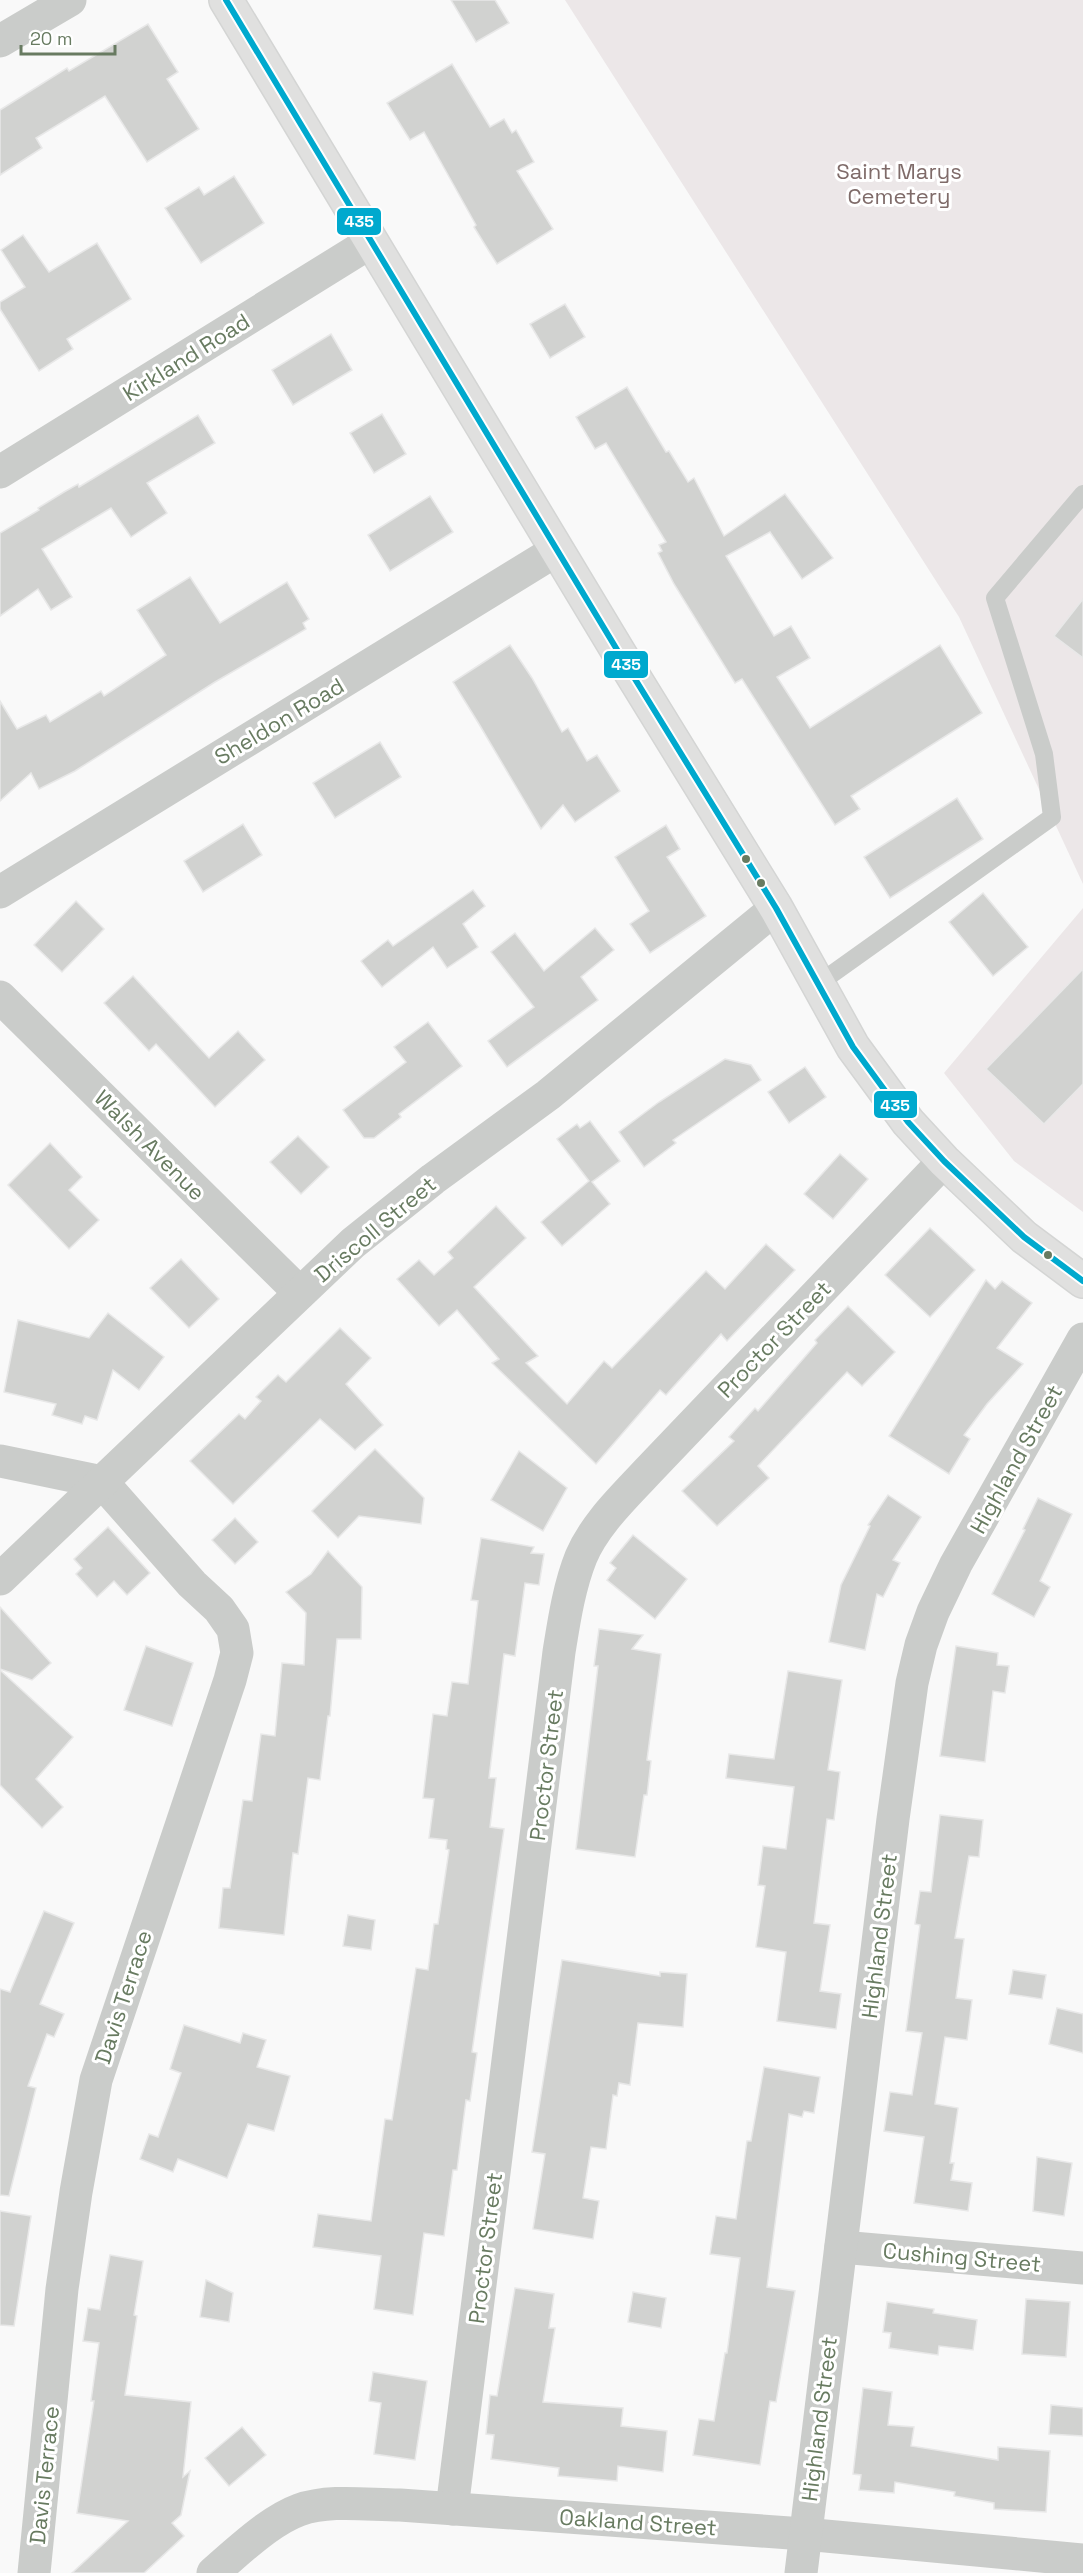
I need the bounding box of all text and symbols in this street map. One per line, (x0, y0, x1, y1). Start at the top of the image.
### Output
scale bar (21, 18, 116, 56)
text: 20 m (30, 27, 73, 50)
park label: Saint Marys Cemetery (836, 157, 962, 210)
line badge: 435 (336, 207, 382, 236)
text: 435 (344, 211, 374, 232)
street label: Kirkland Road (117, 307, 255, 407)
line badge: 435 (603, 650, 649, 679)
text: 435 (611, 654, 641, 675)
street label: Sheldon Road (209, 671, 349, 771)
unlabelled marker (740, 853, 752, 865)
unlabelled marker (755, 877, 767, 889)
street label: Walsh Avenue (89, 1084, 211, 1206)
line badge: 435 (873, 1090, 918, 1119)
text: 435 (880, 1095, 910, 1116)
street label: Driscoll Street (308, 1170, 442, 1288)
unlabelled marker (1042, 1249, 1054, 1261)
street label: Proctor Street (711, 1275, 837, 1403)
street label: Highland Street (964, 1380, 1068, 1538)
street label: Proctor Street (523, 1688, 569, 1842)
street label: Highland Street (855, 1852, 903, 2020)
street label: Davis Terrace (88, 1927, 158, 2067)
street label: Proctor Street (462, 2171, 508, 2325)
street label: Cushing Street (882, 2236, 1042, 2278)
street label: Highland Street (795, 2335, 843, 2503)
street label: Davis Terrace (23, 2404, 65, 2546)
street label: Oakland Street (558, 2503, 718, 2541)

